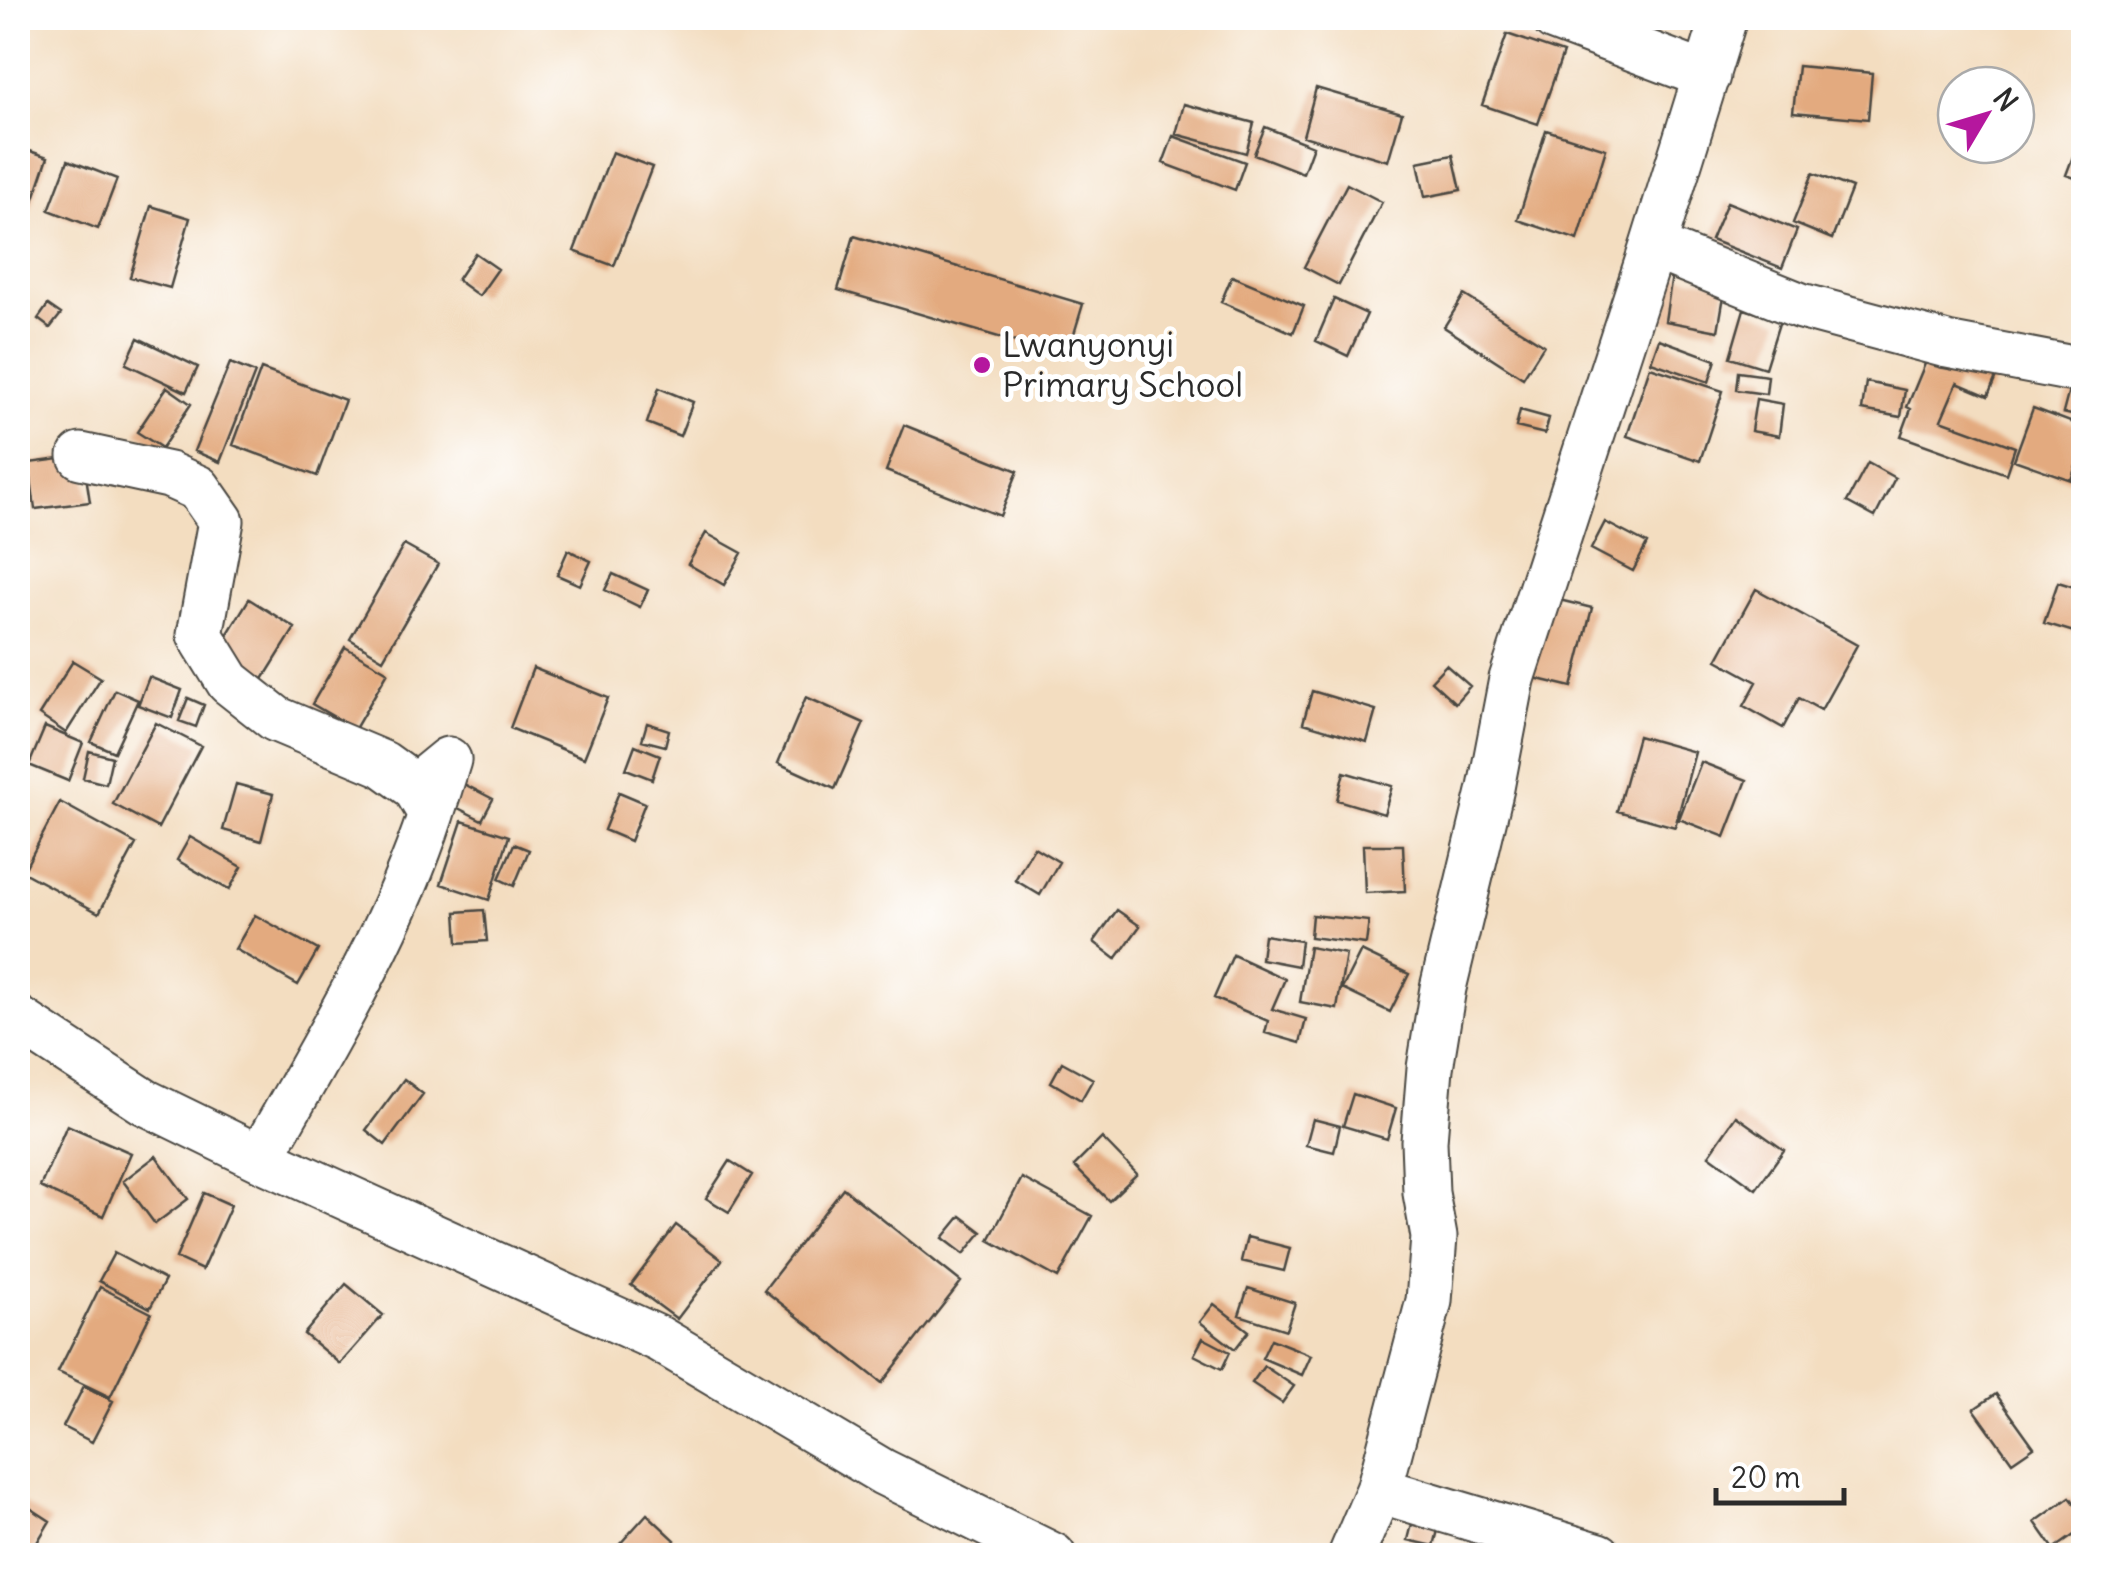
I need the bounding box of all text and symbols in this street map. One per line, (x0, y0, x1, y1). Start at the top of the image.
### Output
north arrow (1936, 65, 2036, 165)
text: N (1986, 81, 2026, 118)
place label: Lwanyonyi Primary School (1002, 322, 1243, 406)
marker: Lwanyonyi Primary School (971, 354, 993, 376)
scale bar (1716, 1443, 1844, 1505)
text: 20 m (1731, 1458, 1801, 1496)

